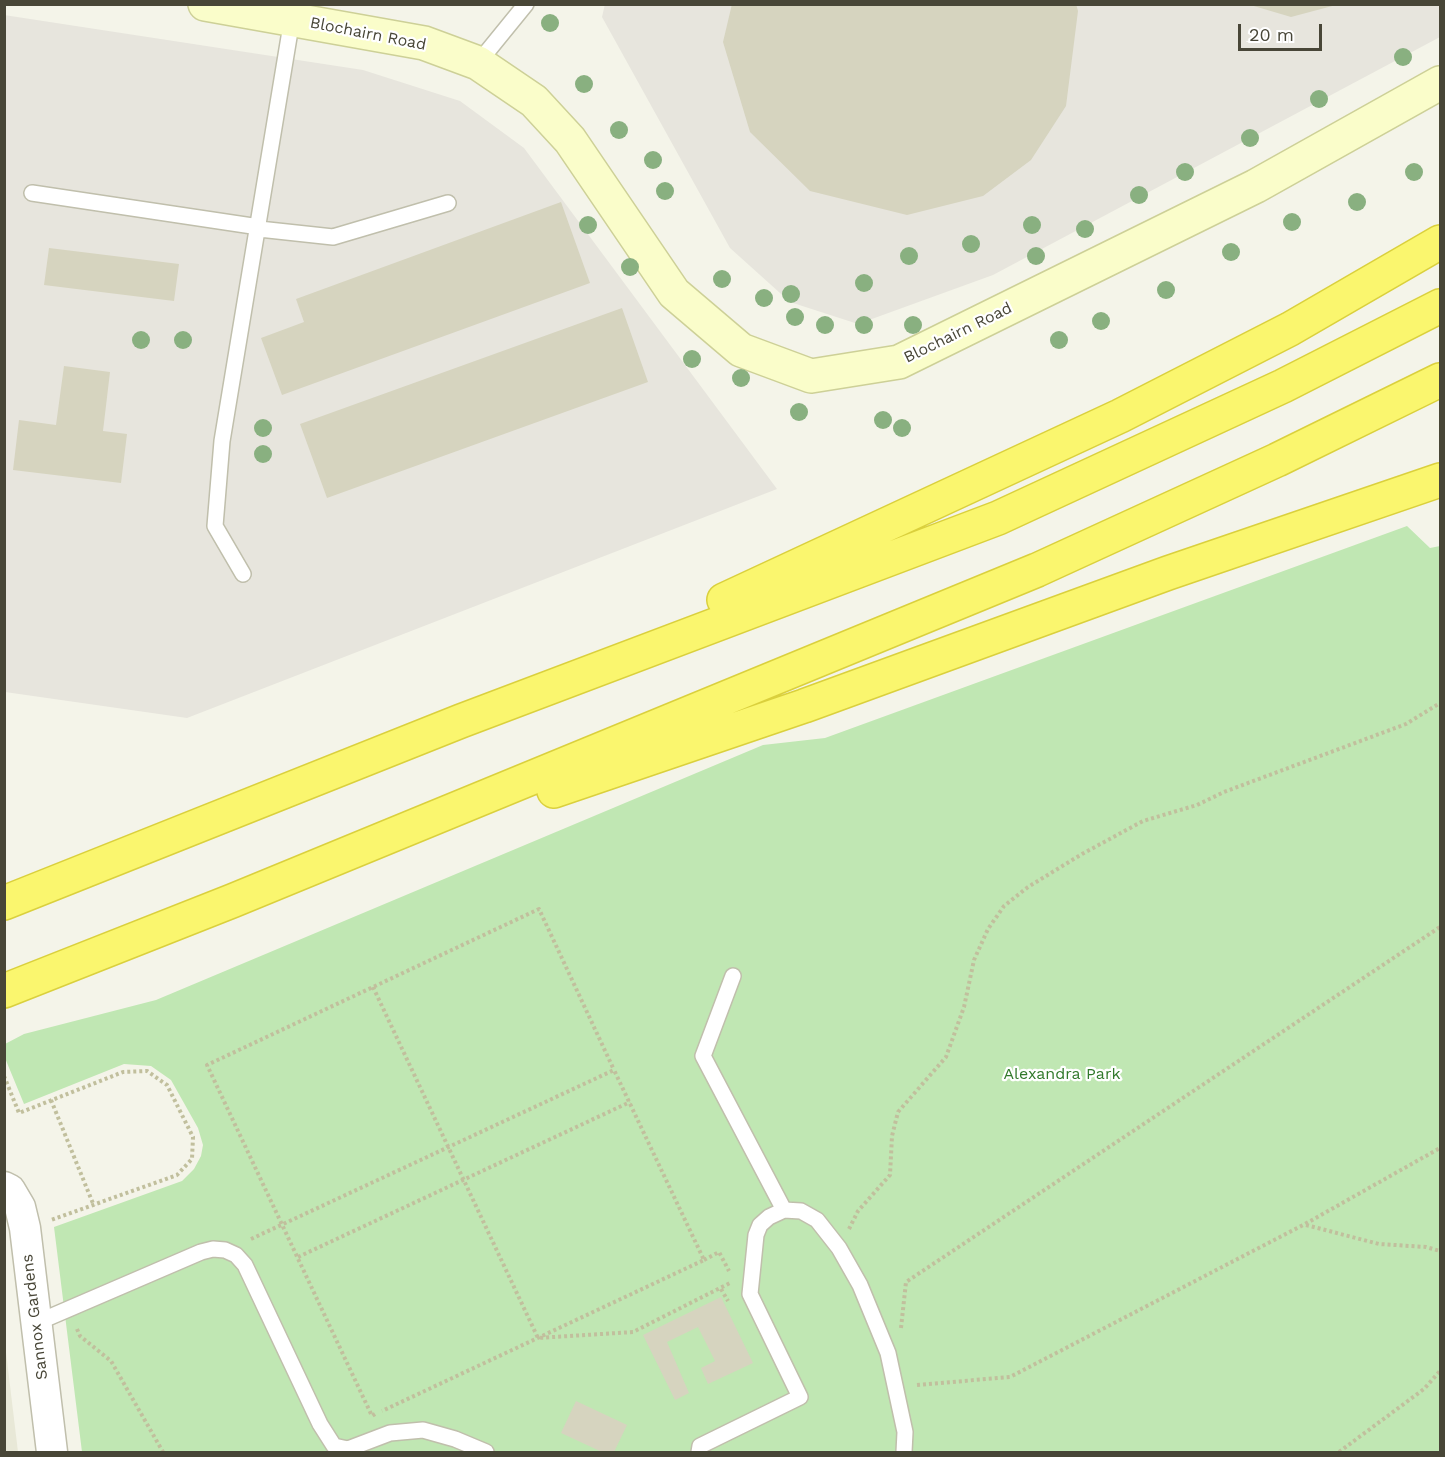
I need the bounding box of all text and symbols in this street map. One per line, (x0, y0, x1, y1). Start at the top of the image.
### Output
scale bar (1241, 12, 1325, 50)
street label: Blochairn Road (308, 13, 428, 55)
text: 20 m (1249, 24, 1294, 45)
street label: Blochairn Road (901, 298, 1015, 368)
park label: Alexandra Park (1004, 1064, 1120, 1084)
street label: Sannox Gardens (18, 1253, 52, 1381)

